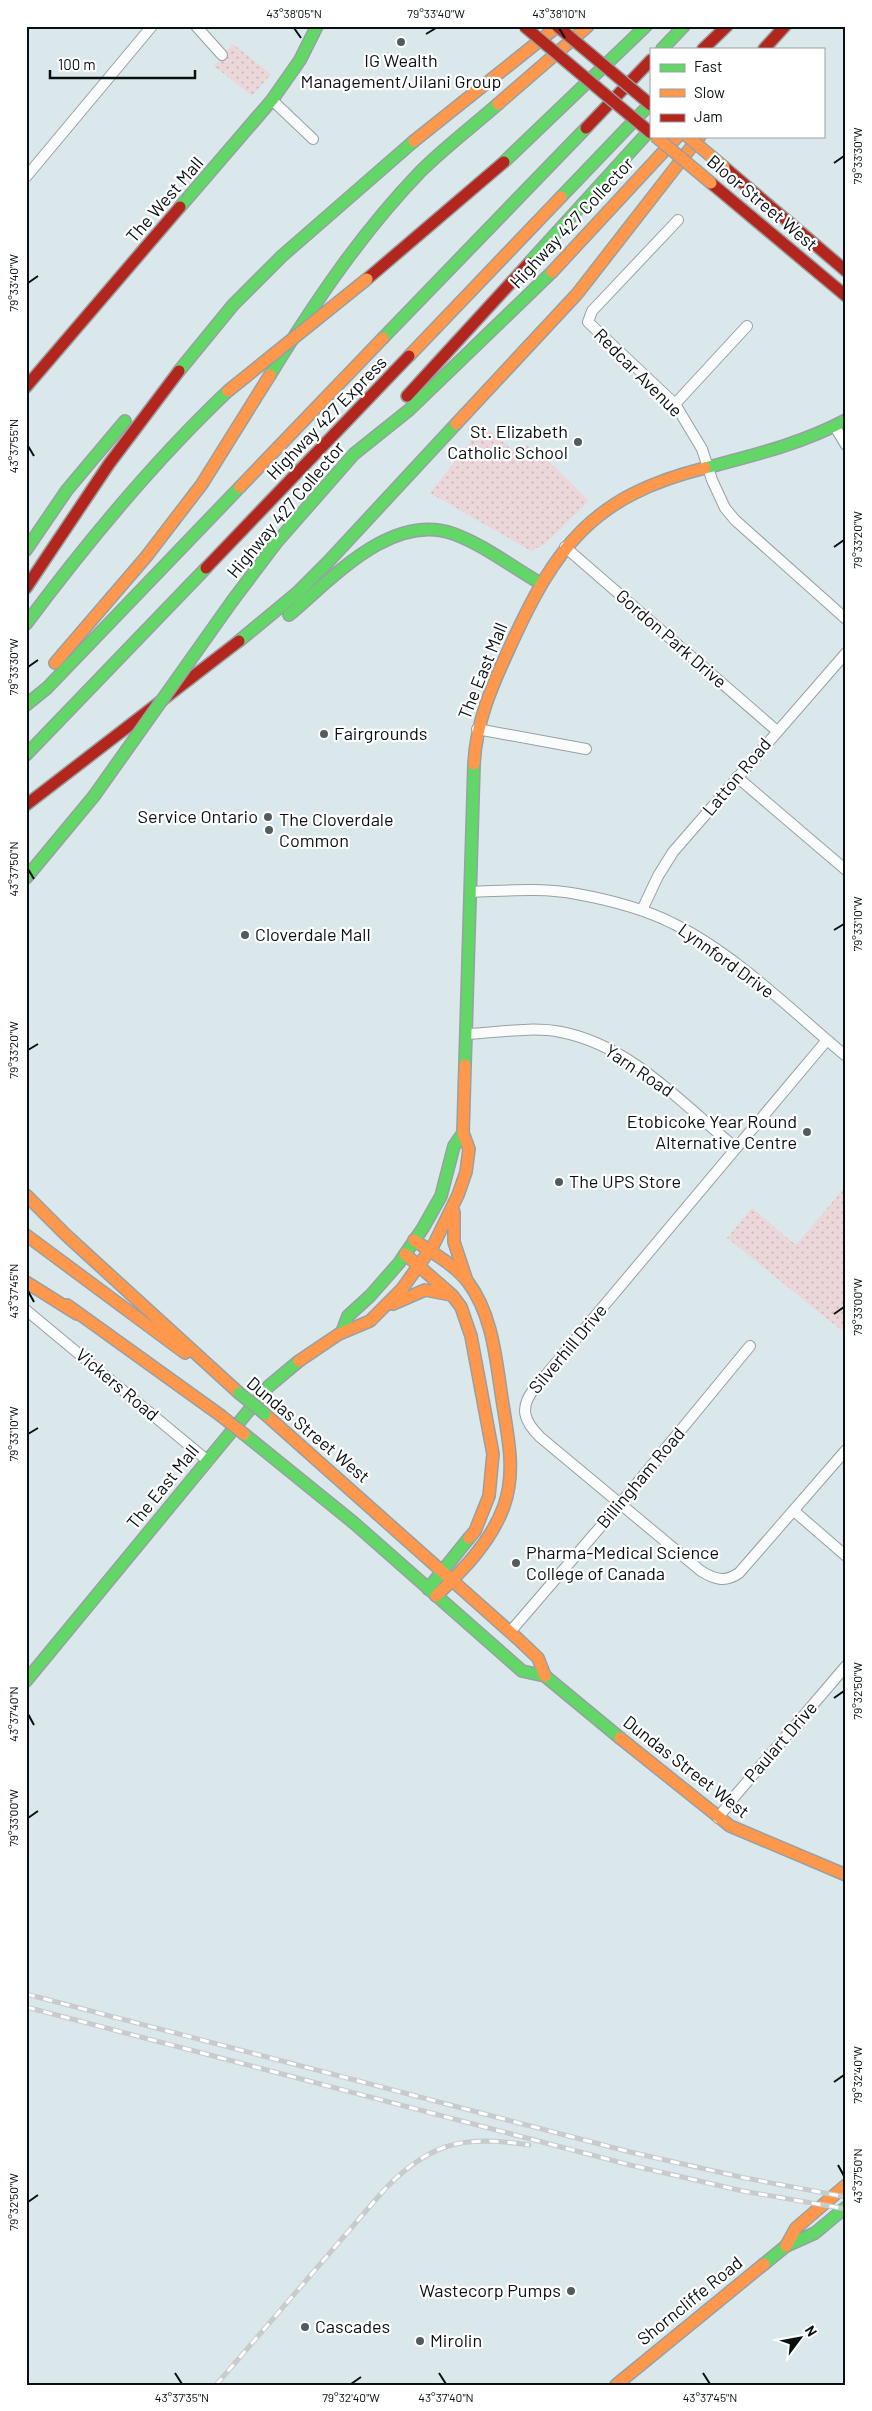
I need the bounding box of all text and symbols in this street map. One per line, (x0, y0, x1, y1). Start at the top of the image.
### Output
text: 43°38'05"N (266, 6, 322, 20)
text: 79°33'40"W (407, 6, 465, 20)
text: 43°38'10"N (532, 6, 586, 20)
marker: IG Wealth Management/Jilani Group (395, 36, 407, 48)
scale bar (50, 48, 195, 80)
legend (650, 48, 824, 138)
place label: IG Wealth Management/Jilani Group (301, 49, 501, 92)
text: 100 m (58, 55, 96, 73)
text: Fast (694, 57, 722, 75)
text: Slow (694, 83, 725, 101)
text: Jam (694, 107, 723, 125)
text: 79°33'30"W (850, 127, 864, 185)
street label: Bloor Street West (703, 150, 822, 255)
street label: The West Mall (121, 152, 207, 247)
street label: Highway 427 Collector (505, 152, 638, 293)
text: 79°33'40"W (6, 254, 20, 312)
street label: Redcar Avenue (590, 323, 688, 421)
street label: Highway 427 Express (262, 351, 391, 484)
text: 43°37'55"N (6, 419, 20, 473)
place label: St. Elizabeth Catholic School (447, 420, 568, 463)
street label: Highway 427 Collector (222, 436, 349, 582)
marker: St. Elizabeth Catholic School (572, 436, 584, 448)
text: 79°33'20"W (850, 511, 864, 569)
street label: Gordon Park Drive (612, 584, 731, 692)
street label: The East Mall (453, 619, 511, 722)
text: 79°33'30"W (6, 638, 20, 696)
place label: Fairgrounds (334, 722, 427, 744)
marker: Fairgrounds (318, 728, 330, 740)
street label: Latton Road (697, 733, 775, 820)
place label: Service Ontario (138, 805, 258, 827)
place label: The Cloverdale Common (279, 808, 394, 851)
marker: Service Ontario (262, 811, 274, 823)
marker: The Cloverdale Common (263, 824, 275, 836)
text: 43°37'50"N (6, 841, 20, 897)
text: 79°33'10"W (850, 896, 864, 952)
street label: Lynnford Drive (674, 918, 779, 1002)
place label: Cloverdale Mall (255, 923, 371, 945)
marker: Cloverdale Mall (239, 929, 251, 941)
text: 79°33'20"W (6, 1021, 20, 1079)
street label: Yarn Road (601, 1039, 678, 1101)
place label: Etobicoke Year Round Alternative Centre (627, 1110, 797, 1153)
marker: Etobicoke Year Round Alternative Centre (801, 1126, 813, 1138)
place label: The UPS Store (569, 1170, 681, 1192)
marker: The UPS Store (553, 1176, 565, 1188)
text: 43°37'45"N (6, 1264, 20, 1318)
text: 79°33'00"W (850, 1278, 864, 1336)
street label: Silverhill Drive (523, 1299, 611, 1398)
street label: Vickers Road (72, 1343, 164, 1425)
street label: Dundas Street West (243, 1371, 375, 1487)
text: 79°33'10"W (6, 1406, 20, 1462)
street label: Billingham Road (592, 1422, 689, 1532)
street label: The East Mall (122, 1440, 203, 1533)
place label: Pharma-Medical Science College of Canada (526, 1541, 719, 1584)
marker: Pharma-Medical Science College of Canada (510, 1557, 522, 1569)
text: 79°32'50"W (850, 1662, 864, 1720)
text: 43°37'40"N (6, 1686, 20, 1742)
street label: Paulart Drive (739, 1696, 821, 1786)
street label: Dundas Street West (619, 1710, 754, 1822)
text: 79°33'00"W (6, 1789, 20, 1847)
text: 79°32'40"W (850, 2046, 864, 2104)
text: 43°37'50"N (850, 2148, 864, 2204)
text: 79°32'50"W (6, 2173, 20, 2231)
street label: Shorncliffe Road (632, 2251, 746, 2349)
place label: Wastecorp Pumps (419, 2279, 561, 2301)
marker: Wastecorp Pumps (565, 2285, 577, 2297)
north arrow (774, 2314, 824, 2364)
place label: Cascades (315, 2315, 390, 2337)
marker: Cascades (299, 2321, 311, 2333)
text: N (802, 2322, 821, 2339)
place label: Mirolin (430, 2329, 482, 2351)
marker: Mirolin (414, 2335, 426, 2347)
text: 43°37'35"N (155, 2390, 209, 2404)
text: 79°32'40"W (322, 2390, 380, 2404)
text: 43°37'40"N (418, 2390, 474, 2404)
text: 43°37'45"N (683, 2390, 737, 2404)

